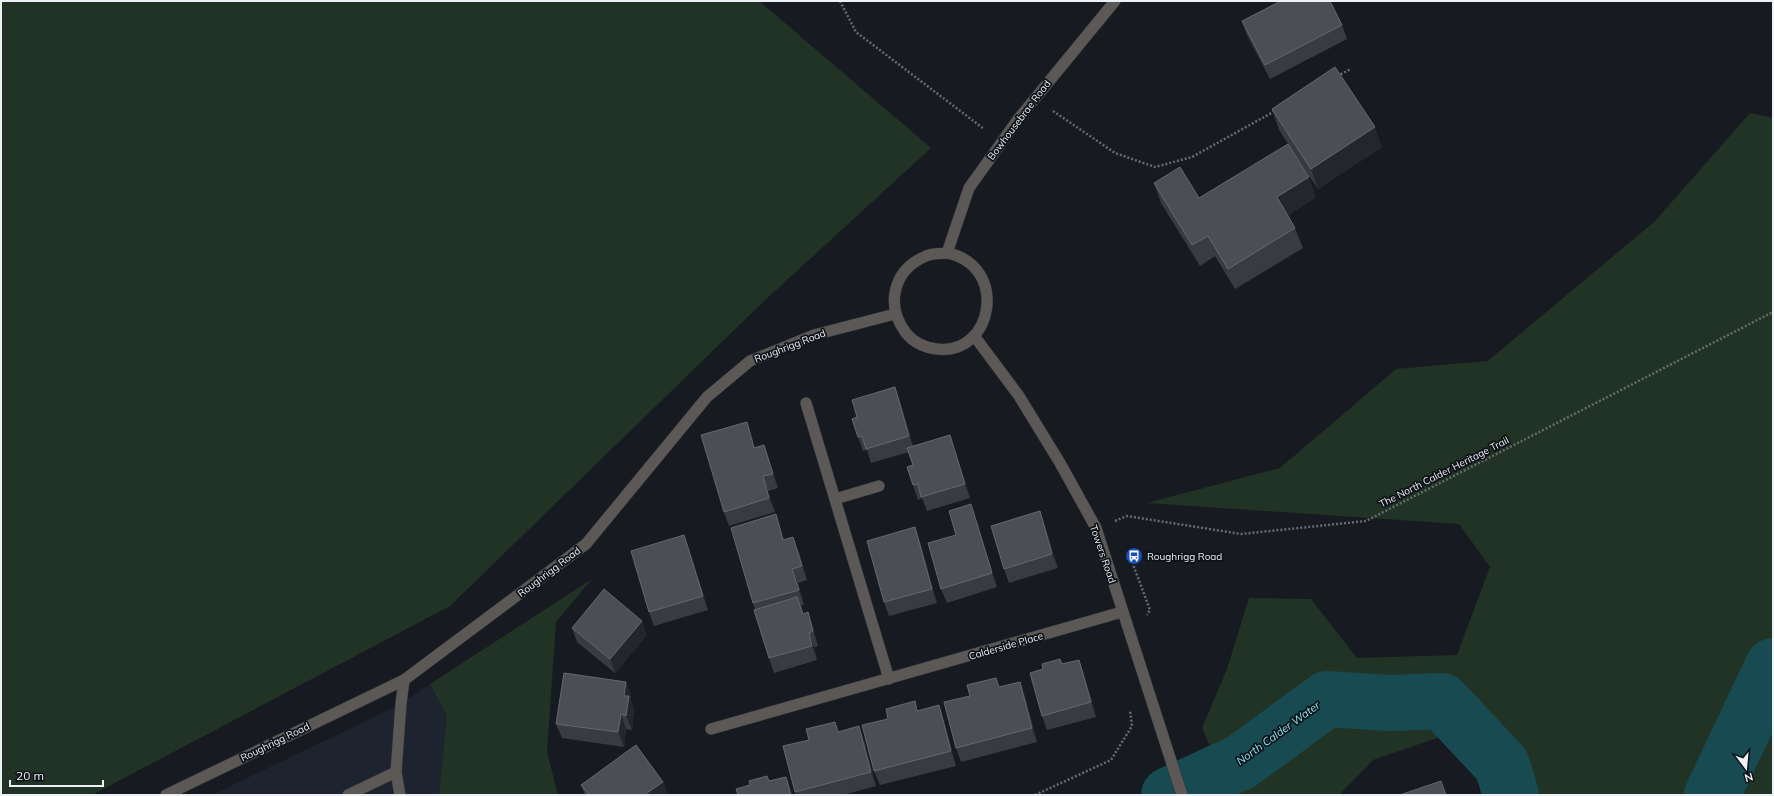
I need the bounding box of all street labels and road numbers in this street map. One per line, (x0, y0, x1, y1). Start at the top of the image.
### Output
street label: Bowhousebrae Road (985, 77, 1053, 163)
street label: Roughrigg Road (752, 326, 828, 366)
street label: The North Calder Heritage Trail (1377, 434, 1511, 510)
street label: Towers Road (1087, 523, 1119, 585)
street label: Roughrigg Road (515, 544, 583, 600)
street label: Calderside Place (967, 629, 1045, 663)
street label: Roughrigg Road (238, 720, 312, 764)

